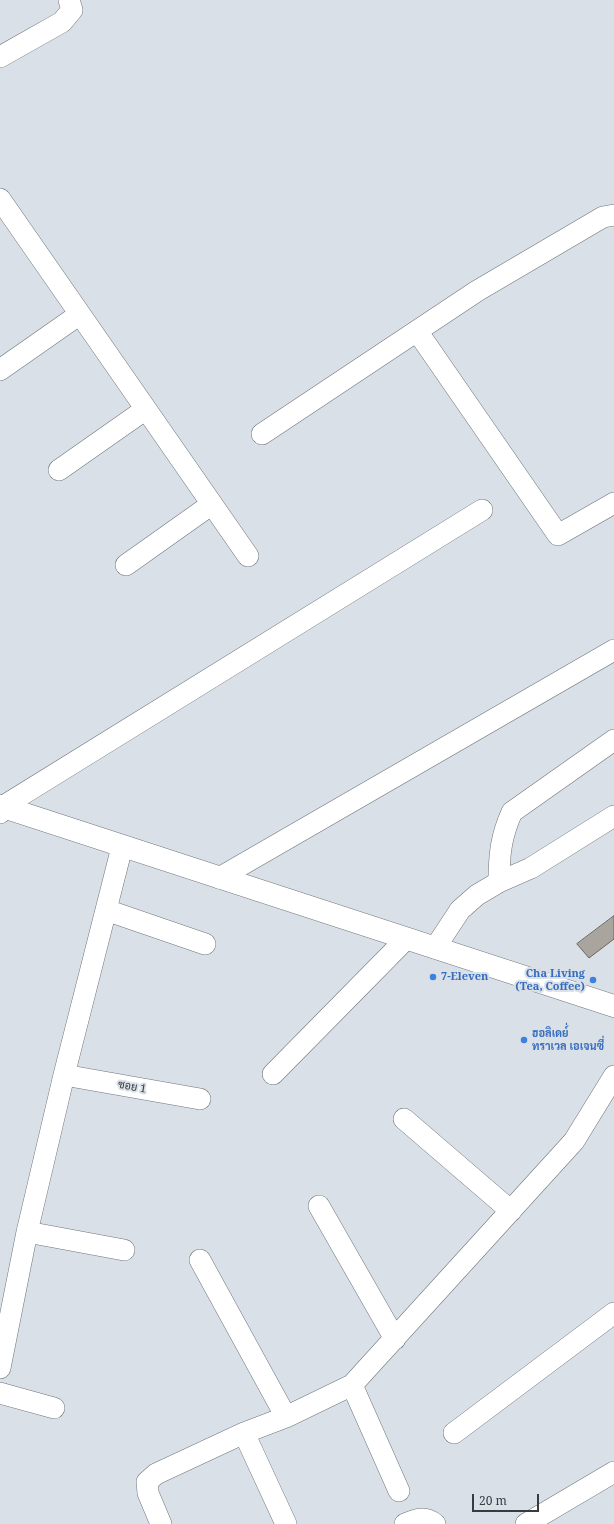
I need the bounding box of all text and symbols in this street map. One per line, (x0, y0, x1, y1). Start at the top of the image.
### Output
place label: Cha Living (Tea, Coffee) (515, 967, 585, 993)
place label: 7-Eleven (441, 970, 488, 984)
marker: 7-Eleven (428, 972, 438, 982)
marker: Cha Living (Tea, Coffee) (588, 975, 598, 985)
place label: ฮอลิเดย์่ ทราเวล เอเจนซี่ (532, 1027, 604, 1053)
marker: ฮอลิเดย์่ ทราเวล เอเจนซี่ (519, 1035, 529, 1045)
street label: ซอย 1 (117, 1078, 147, 1096)
scale bar (474, 1486, 541, 1512)
text: 20 m (479, 1492, 507, 1509)

